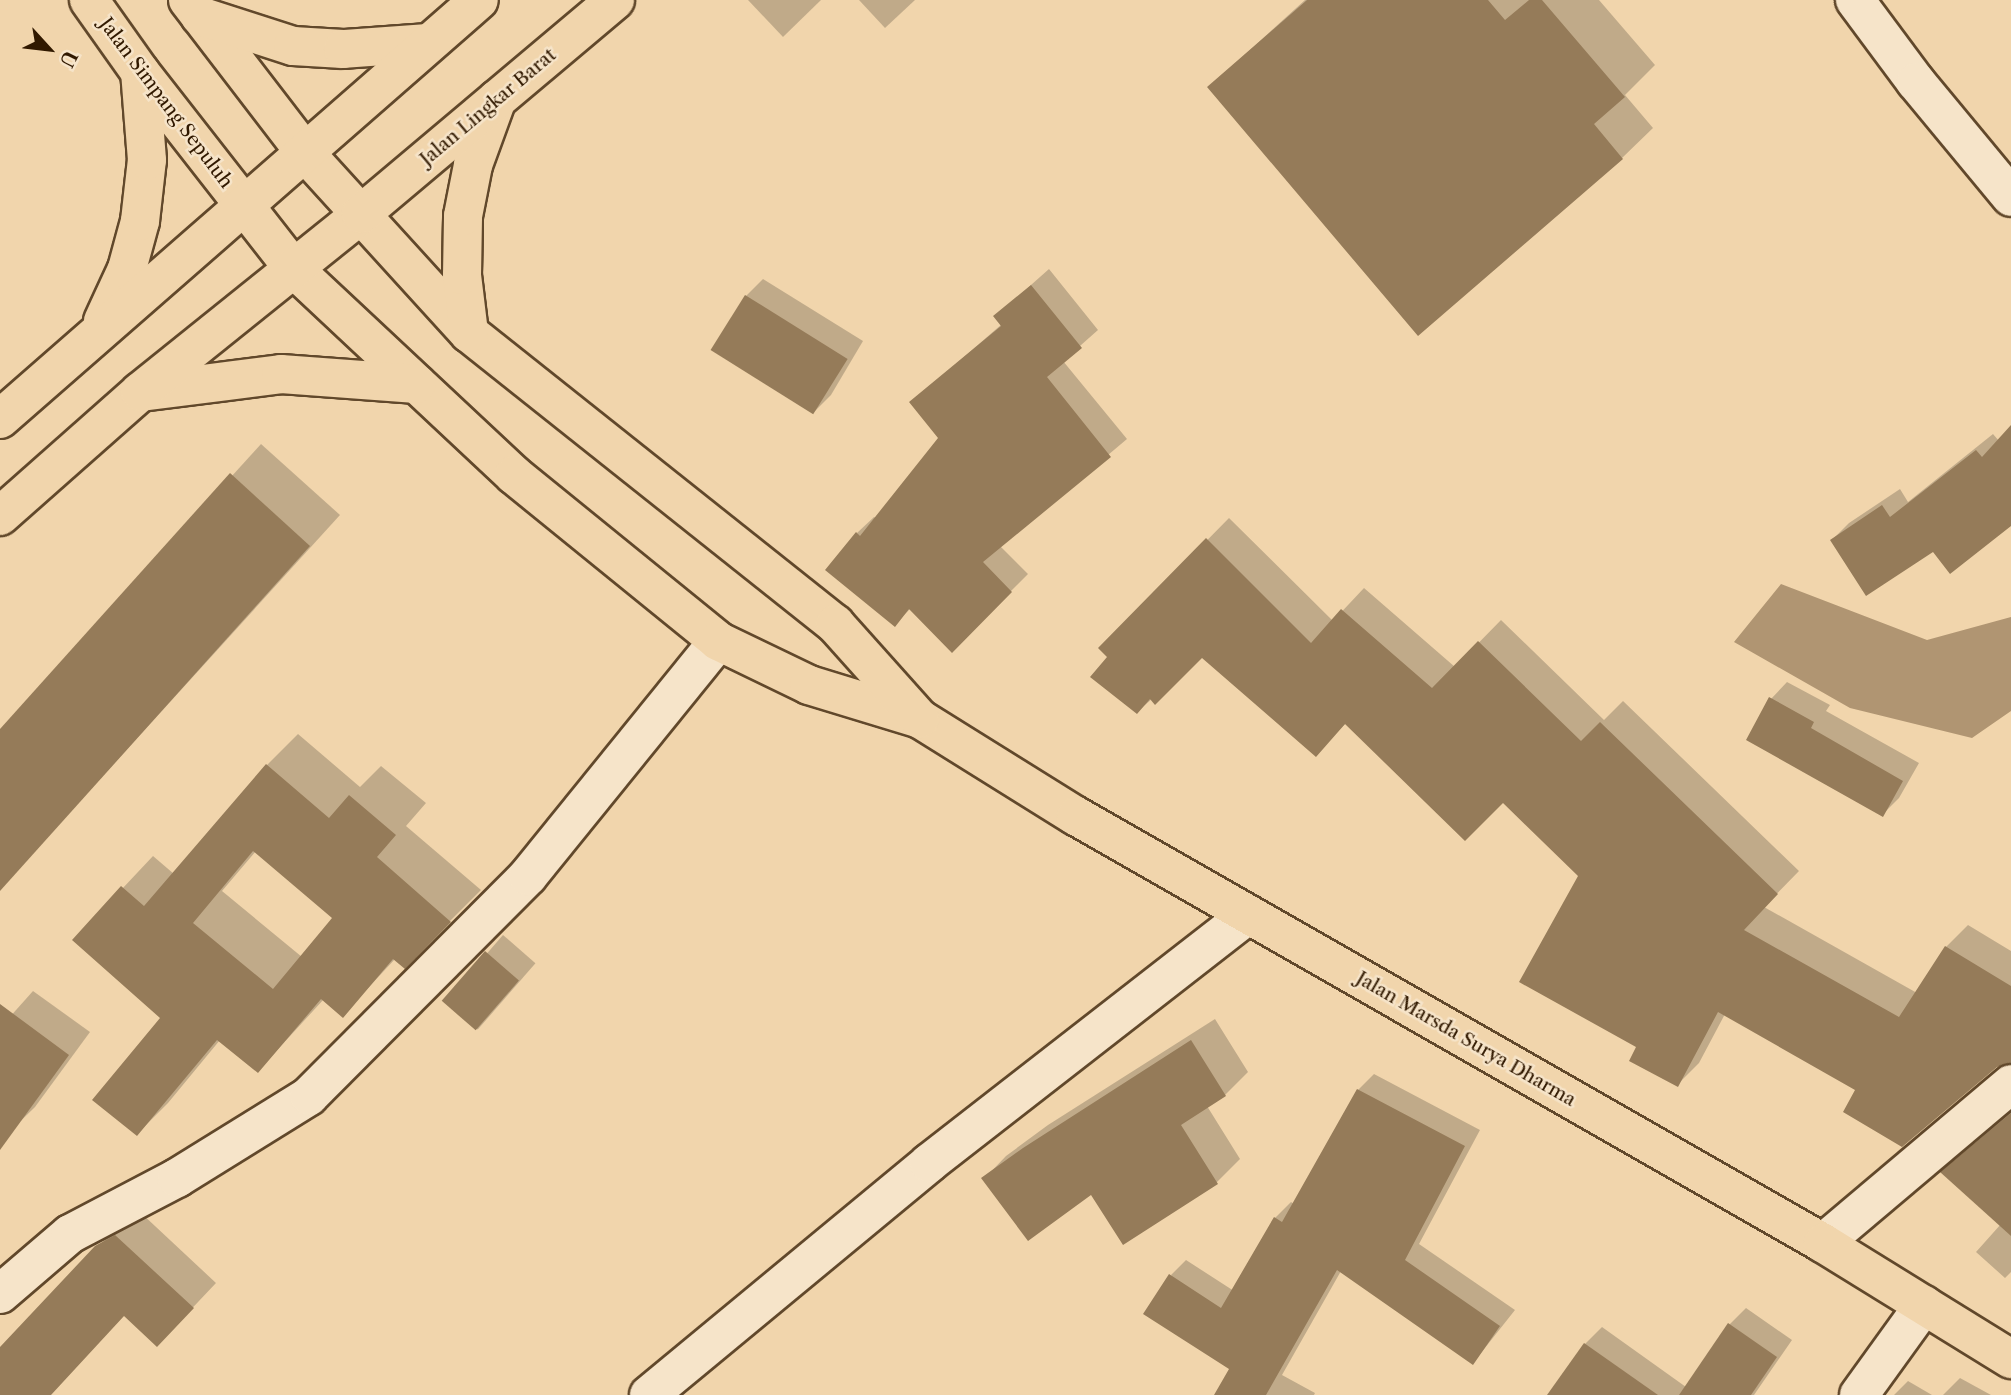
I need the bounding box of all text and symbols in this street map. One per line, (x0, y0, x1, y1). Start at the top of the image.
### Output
street label: Jalan Simpang Sepuluh (94, 13, 238, 193)
north arrow (14, 14, 84, 84)
street label: Jalan Lingkar Barat (415, 43, 561, 171)
text: U (54, 47, 82, 71)
street label: Jalan Marsda Surya Dharma (1352, 967, 1580, 1111)

